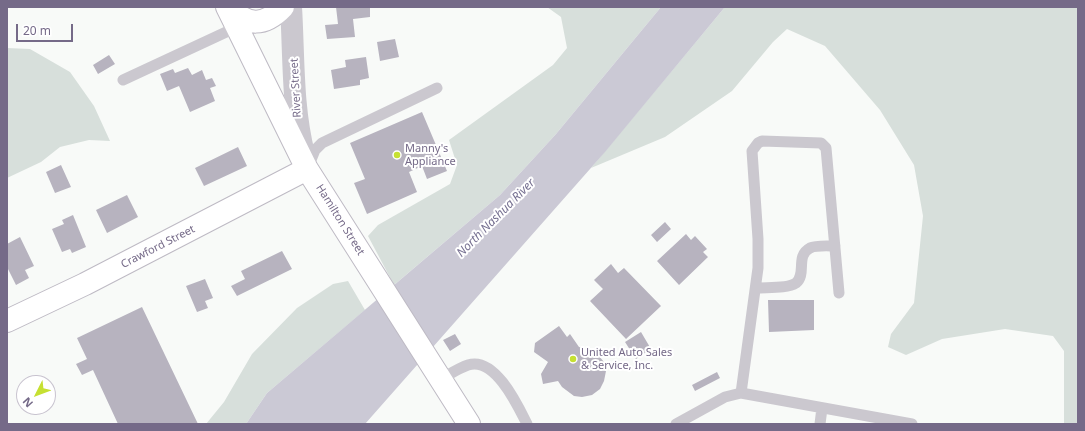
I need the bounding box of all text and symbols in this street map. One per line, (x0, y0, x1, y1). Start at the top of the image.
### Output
scale bar (18, 16, 75, 42)
text: 20 m (23, 22, 51, 39)
street label: River Street (288, 58, 304, 118)
place label: Manny's Appliance (405, 142, 456, 168)
marker: Manny's Appliance (392, 150, 402, 160)
water label: North Nashua River (454, 176, 538, 260)
street label: Hamilton Street (313, 182, 367, 258)
street label: Crawford Street (119, 223, 197, 271)
place label: United Auto Sales & Service, Inc. (581, 346, 672, 372)
marker: United Auto Sales & Service, Inc. (568, 354, 578, 364)
north arrow (16, 375, 56, 415)
text: N (19, 394, 36, 411)

